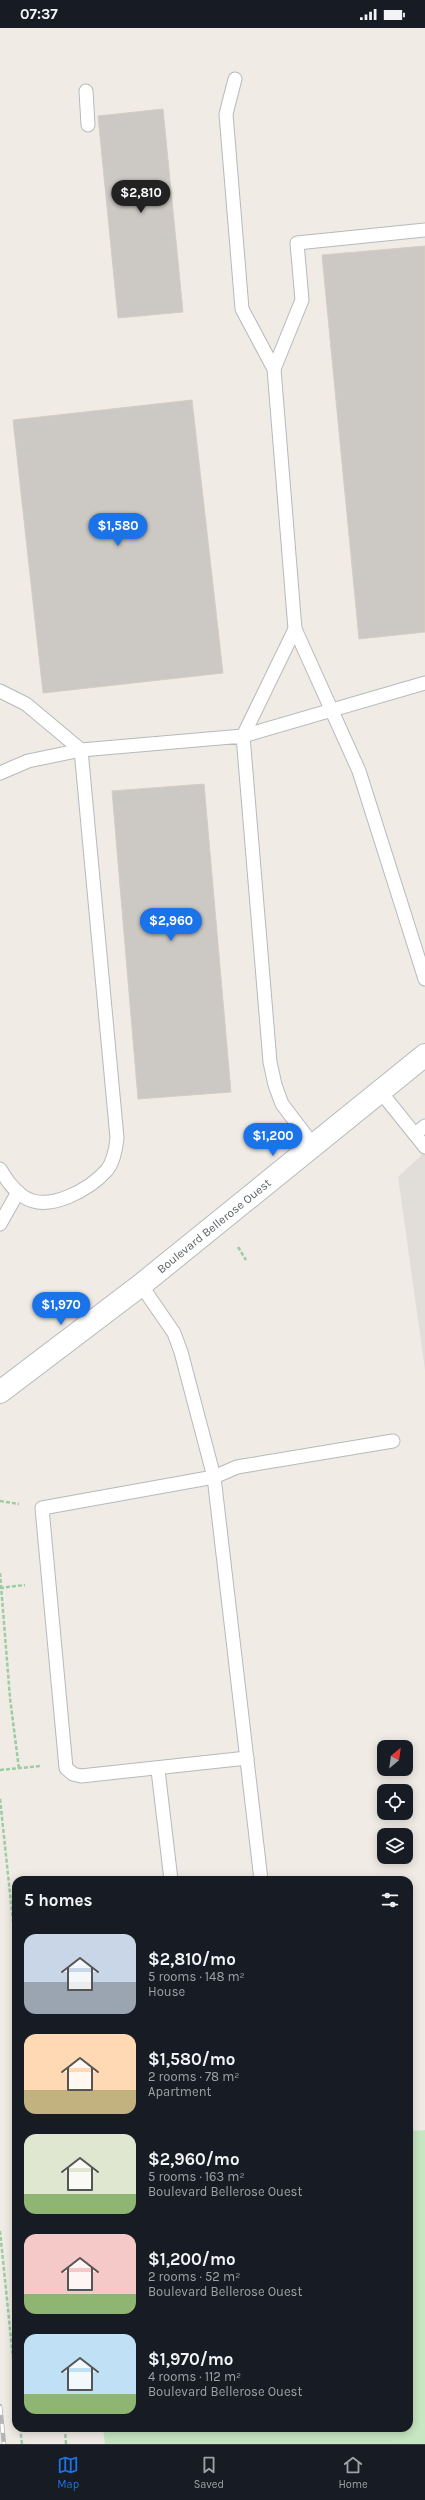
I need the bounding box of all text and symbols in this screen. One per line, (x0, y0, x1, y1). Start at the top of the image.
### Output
text: 07:37 (20, 5, 58, 23)
pin: $2,810 (108, 180, 174, 214)
text: $2,810 (120, 185, 162, 200)
pin: $1,580 (85, 513, 151, 547)
text: $1,580 (97, 518, 139, 533)
pin: $2,960 (138, 908, 204, 942)
text: $2,960 (149, 913, 193, 928)
pin: $1,200 (240, 1123, 306, 1157)
text: $1,200 (252, 1128, 294, 1143)
street label: Boulevard Bellerose Ouest (154, 1175, 274, 1276)
pin: $1,970 (28, 1292, 94, 1326)
text: $1,970 (41, 1297, 81, 1312)
north arrow (377, 1740, 413, 1776)
map controls (377, 1740, 413, 1864)
button: locate (377, 1784, 413, 1820)
button: layers (377, 1828, 413, 1864)
icon: filters (379, 1889, 401, 1911)
text: 5 homes (24, 1890, 93, 1910)
text: $2,810/mo (148, 1949, 236, 1969)
icon: home (56, 1950, 104, 1998)
text: 5 rooms · 148 m² (148, 1969, 245, 1984)
text: House (148, 1984, 185, 1999)
text: $1,580/mo (148, 2049, 235, 2069)
icon: home (56, 2050, 104, 2098)
text: 2 rooms · 78 m² (148, 2069, 240, 2084)
text: Apartment (148, 2084, 211, 2099)
text: $2,960/mo (148, 2149, 240, 2169)
icon: home (56, 2150, 104, 2198)
text: 5 rooms · 163 m² (148, 2169, 245, 2184)
text: Boulevard Bellerose Ouest (148, 2184, 302, 2199)
text: $1,200/mo (148, 2249, 236, 2269)
icon: home (56, 2250, 104, 2298)
text: 2 rooms · 52 m² (148, 2269, 240, 2284)
text: Boulevard Bellerose Ouest (148, 2284, 302, 2299)
text: $1,970/mo (148, 2349, 233, 2369)
icon: home (56, 2350, 104, 2398)
text: 4 rooms · 112 m² (148, 2369, 241, 2384)
text: Boulevard Bellerose Ouest (148, 2384, 302, 2399)
tab: Map (57, 2454, 79, 2491)
tab: Saved (194, 2454, 224, 2491)
tab: Home (338, 2454, 368, 2491)

